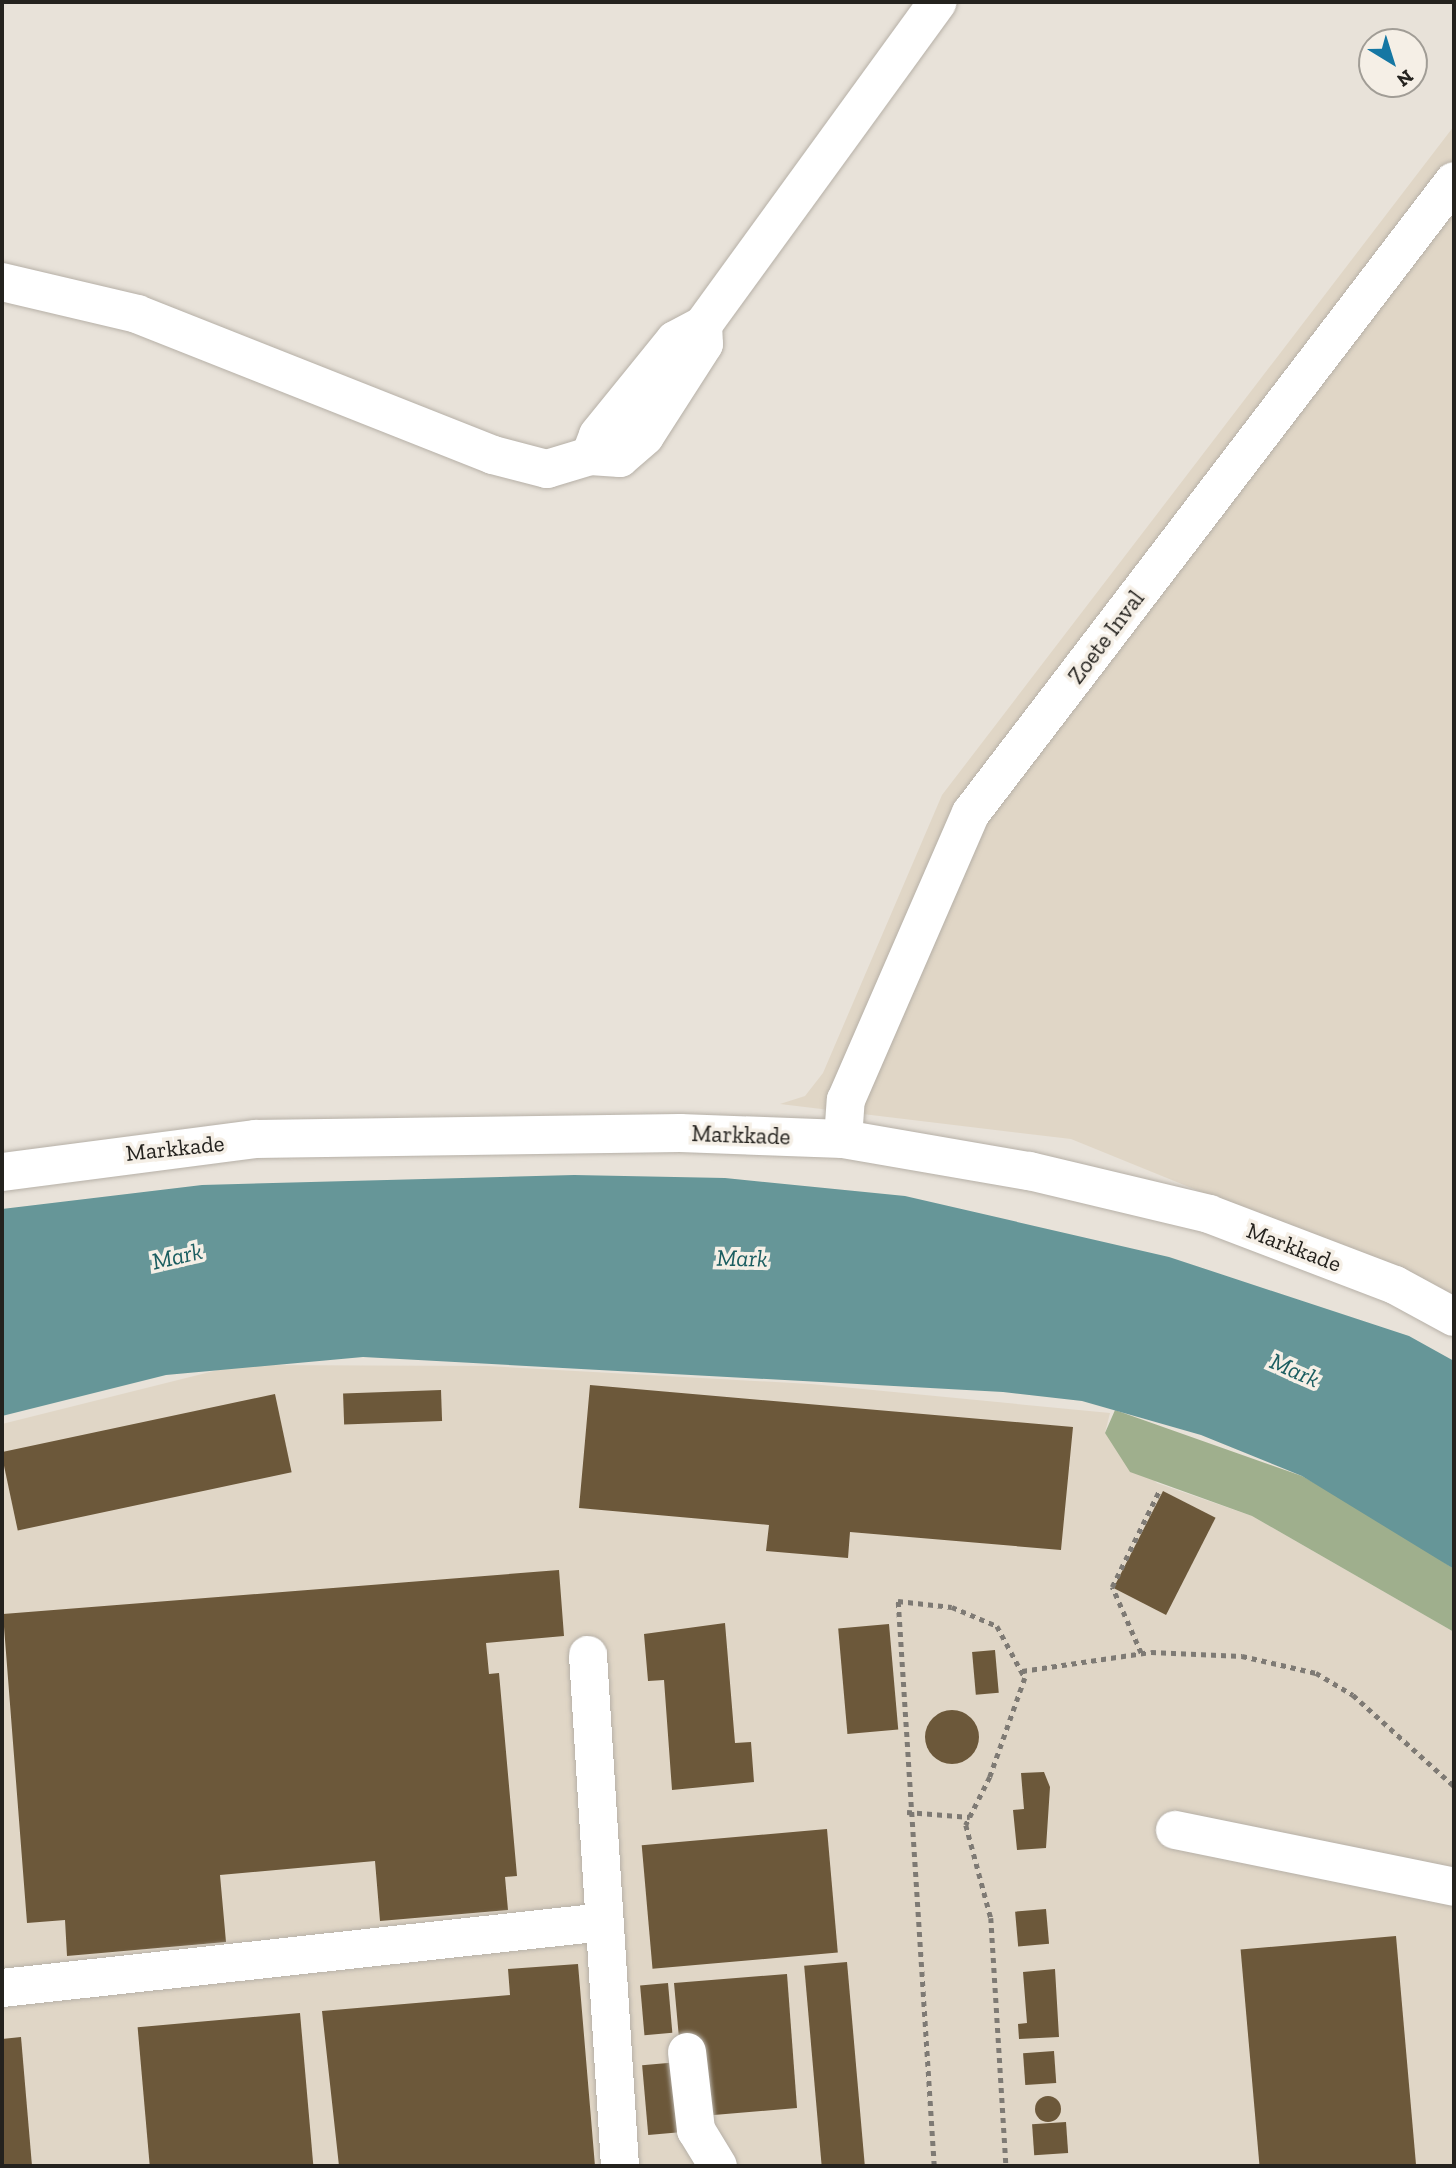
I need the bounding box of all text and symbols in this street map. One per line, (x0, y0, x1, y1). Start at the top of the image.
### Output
north arrow (1358, 28, 1428, 98)
text: N (1392, 65, 1418, 92)
street label: Zoete Inval (1062, 585, 1150, 689)
street label: Markkade (691, 1119, 791, 1151)
street label: Markkade (124, 1129, 226, 1167)
street label: Markkade (1243, 1216, 1345, 1278)
water label: Mark (149, 1236, 205, 1276)
water label: Mark (716, 1243, 768, 1273)
water label: Mark (1266, 1346, 1324, 1394)

